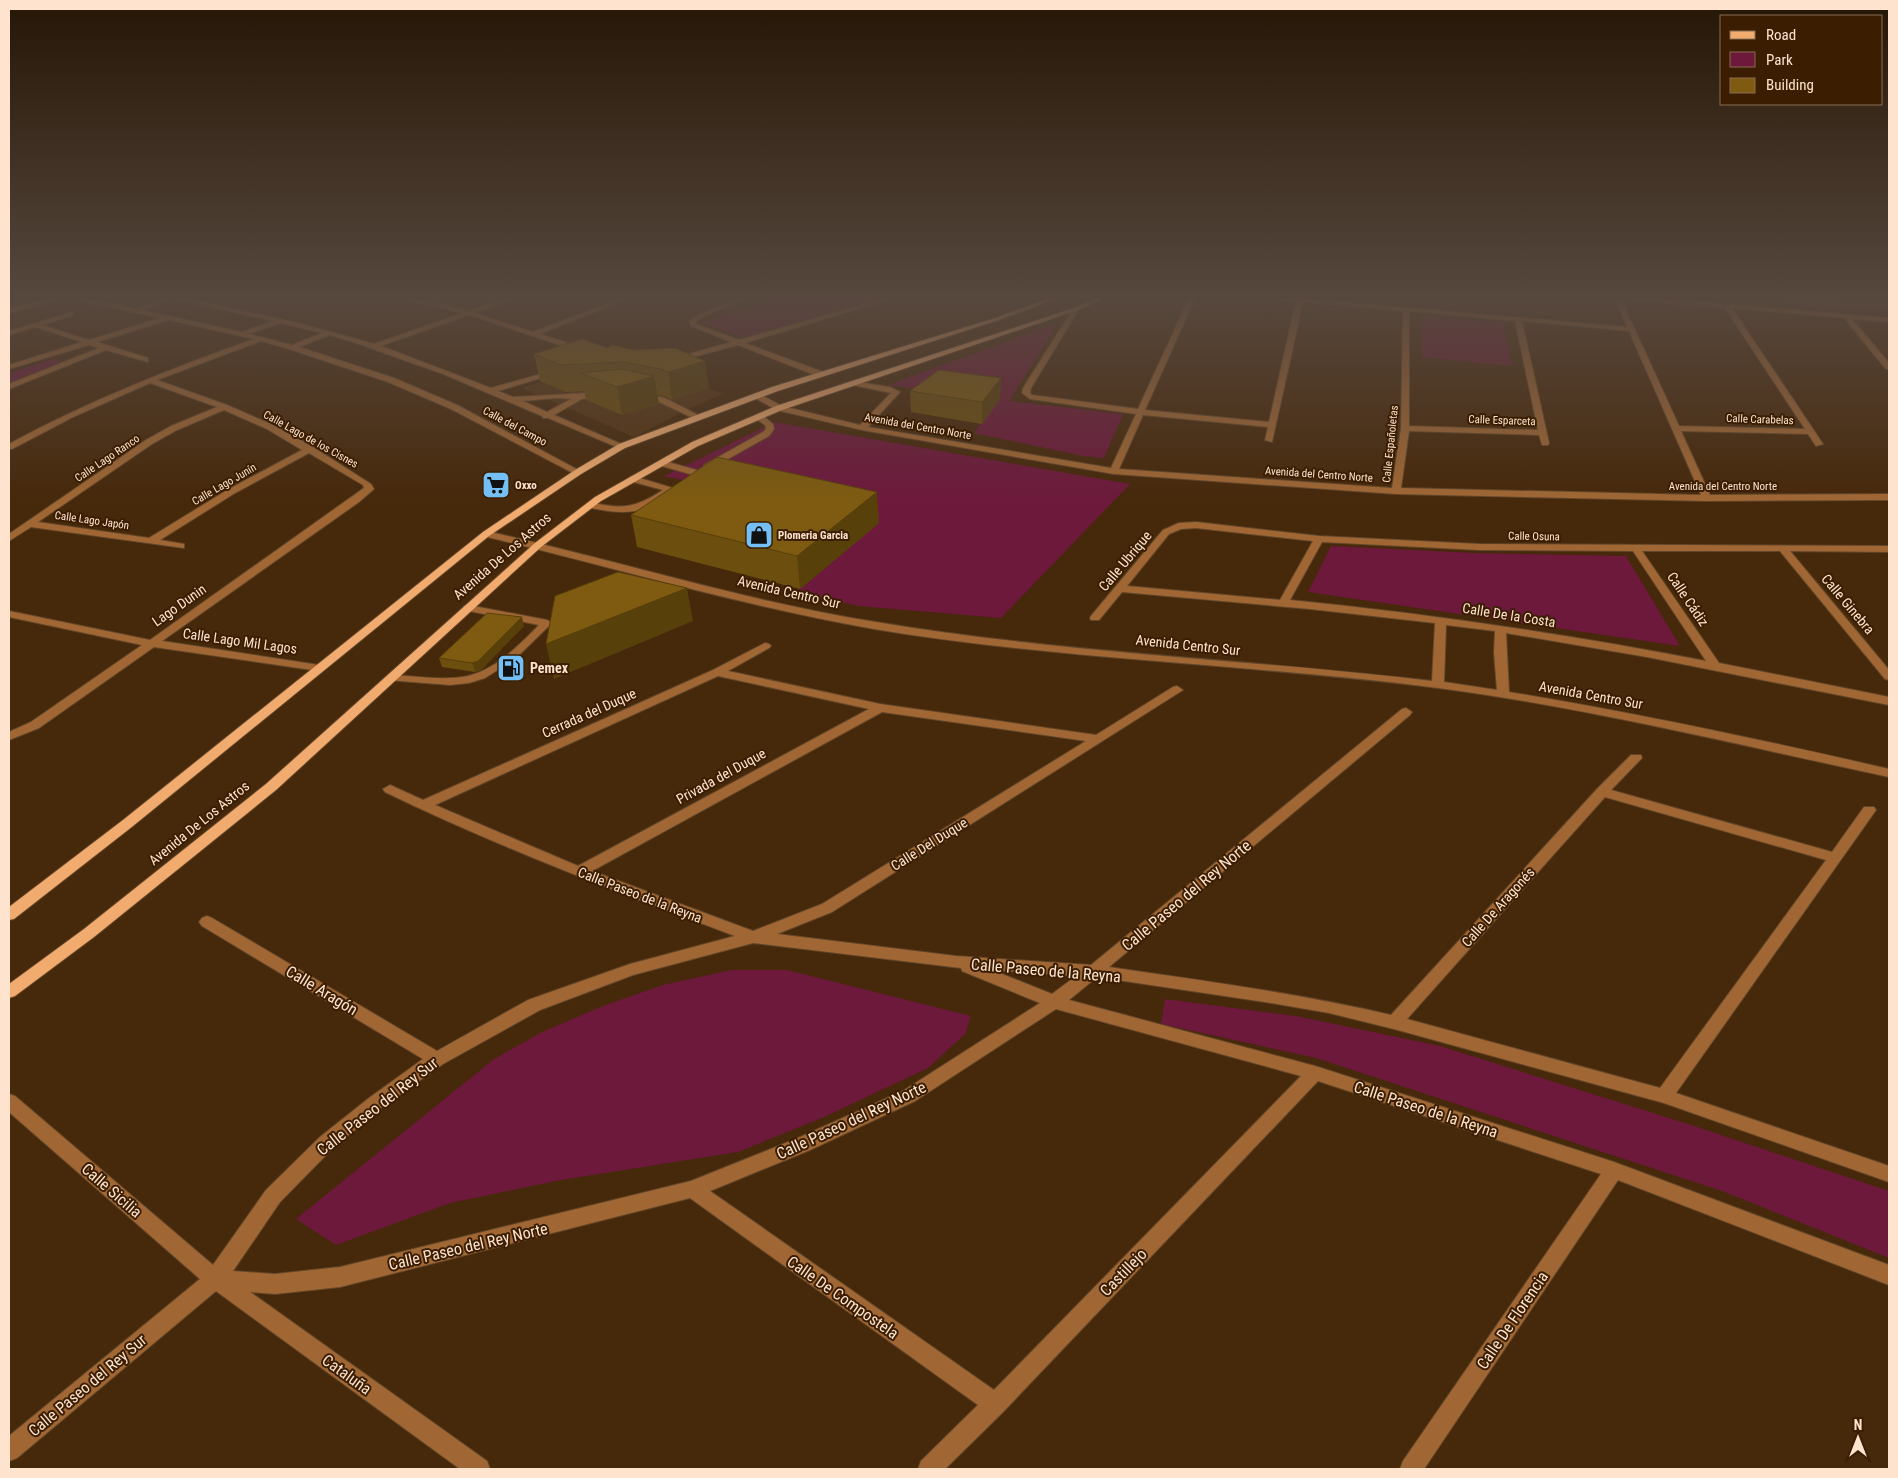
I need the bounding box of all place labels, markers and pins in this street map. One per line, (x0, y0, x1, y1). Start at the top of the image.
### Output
supermarket icon: Oxxo (481, 470, 511, 500)
place label: Oxxo (515, 479, 537, 492)
shop icon: Plomeria Garcia (744, 520, 774, 550)
place label: Plomeria Garcia (778, 529, 848, 542)
fuel station icon: Pemex (496, 653, 526, 683)
place label: Pemex (530, 660, 569, 676)

